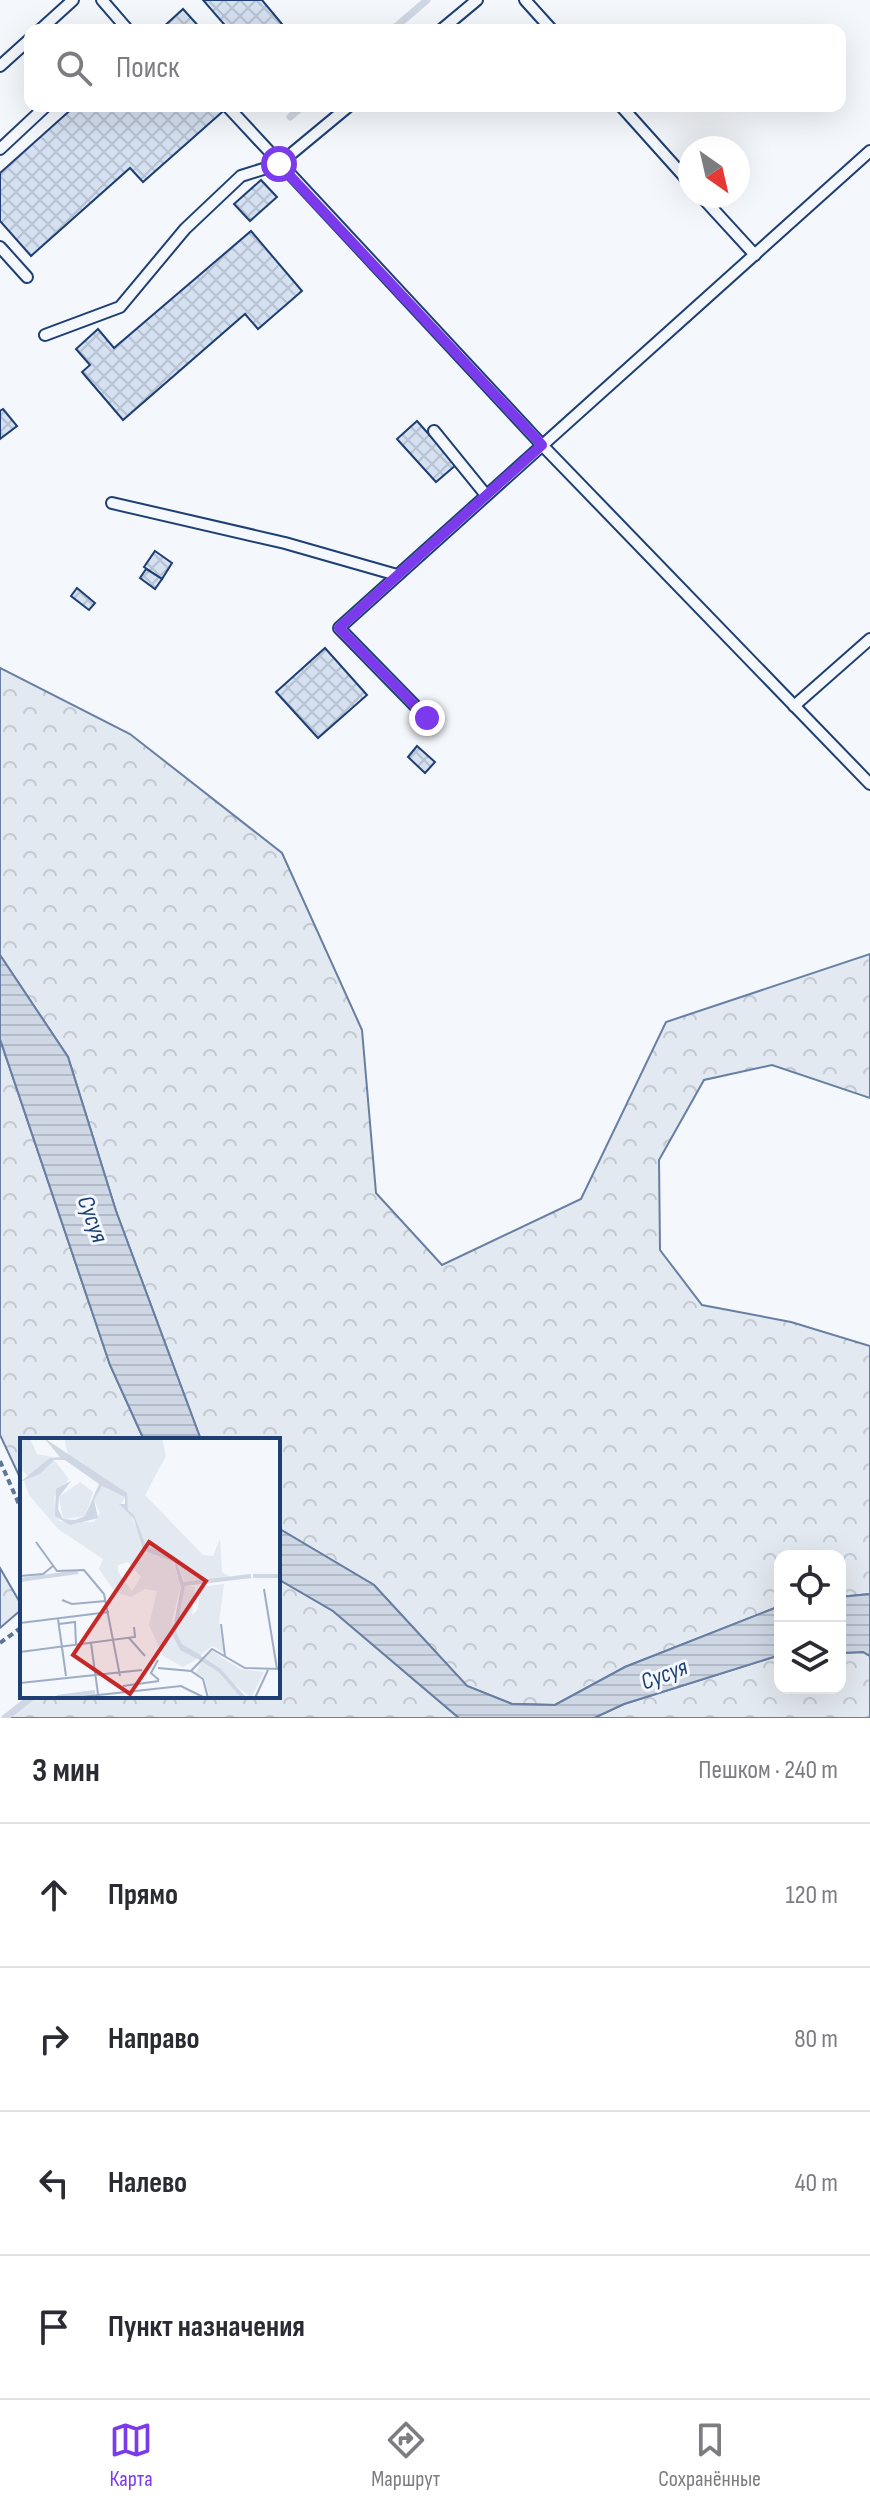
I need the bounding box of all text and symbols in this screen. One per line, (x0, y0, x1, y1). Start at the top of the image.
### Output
search box (24, 24, 846, 112)
icon: search (52, 46, 96, 90)
text: Поиск (116, 50, 179, 86)
north arrow (678, 136, 750, 208)
route start (261, 146, 297, 182)
route end (409, 700, 445, 736)
water label: Сусуя (71, 1192, 115, 1247)
inset map (20, 1438, 280, 1698)
map controls (774, 1550, 846, 1694)
button: locate (774, 1550, 846, 1622)
button: layers (774, 1622, 846, 1694)
water label: Сусуя (637, 1652, 692, 1697)
text: 3 мин (32, 1750, 100, 1791)
text: Пешком · 240 m (698, 1755, 838, 1786)
icon: ahead (32, 1873, 76, 1917)
text: Прямо (108, 1877, 178, 1913)
text: 120 m (785, 1880, 838, 1911)
icon: right (32, 2017, 76, 2061)
text: Направо (108, 2021, 200, 2057)
text: 80 m (794, 2024, 838, 2055)
icon: left (32, 2161, 76, 2205)
text: Налево (108, 2165, 187, 2201)
text: 40 m (795, 2168, 838, 2199)
icon: arrive (32, 2305, 76, 2349)
text: Пункт назначения (108, 2309, 305, 2345)
tab: Карта (109, 2418, 153, 2493)
tab: Маршрут (371, 2418, 440, 2493)
tab: Сохранённые (658, 2418, 761, 2493)

